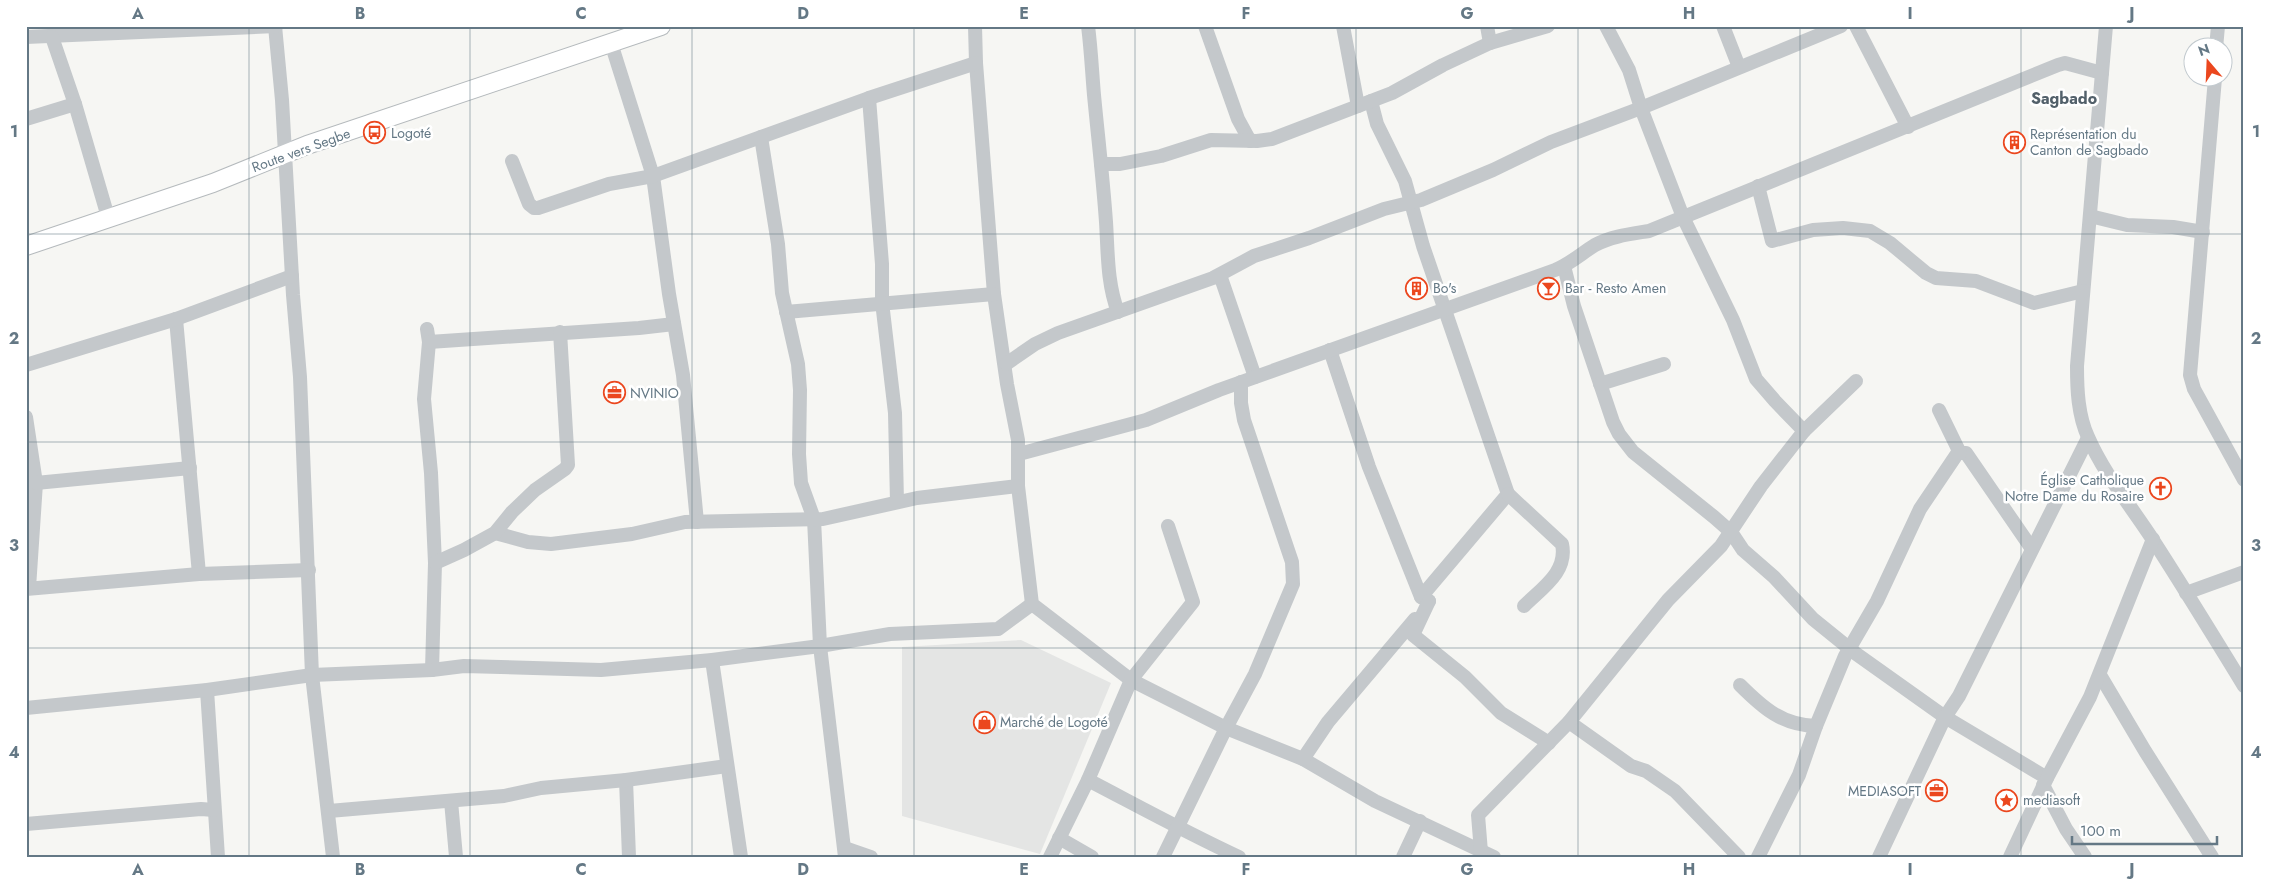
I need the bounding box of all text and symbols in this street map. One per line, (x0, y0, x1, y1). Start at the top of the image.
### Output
text: A (131, 2, 144, 25)
text: B (355, 2, 365, 25)
text: C (575, 2, 587, 25)
text: D (797, 2, 809, 25)
text: E (1019, 2, 1029, 25)
text: F (1242, 2, 1250, 25)
text: G (1460, 2, 1474, 25)
text: H (1683, 2, 1695, 25)
text: I (1907, 2, 1913, 25)
text: J (2126, 2, 2135, 25)
north arrow (2182, 38, 2232, 88)
text: N (2195, 38, 2212, 61)
district label: Sagbado (2031, 87, 2097, 110)
text: 1 (10, 120, 18, 143)
text: 1 (2252, 120, 2260, 143)
bus stop icon: Logoté (363, 121, 387, 145)
street label: Route vers Segbe (249, 123, 353, 177)
place label: Logoté (391, 123, 431, 143)
place label: Représentation du Canton de Sagbado (2030, 124, 2149, 160)
building icon: Représentation du Canton de Sagbado (2002, 130, 2026, 154)
building icon: Bo's (1405, 276, 1429, 300)
bar icon: Bar - Resto Amen (1537, 276, 1561, 300)
place label: Bo's (1433, 278, 1457, 298)
place label: Bar - Resto Amen (1565, 278, 1666, 298)
text: 2 (9, 327, 19, 350)
text: 2 (2251, 327, 2261, 350)
office icon: NVINIO (602, 381, 626, 405)
place label: NVINIO (630, 383, 679, 403)
place label: Église Catholique Notre Dame du Rosaire (2005, 470, 2144, 506)
church icon: Église Catholique Notre Dame du Rosaire (2148, 476, 2172, 500)
text: 3 (9, 534, 19, 557)
text: 3 (2251, 534, 2261, 557)
shop icon: Marché de Logoté (972, 710, 996, 734)
place label: Marché de Logoté (1000, 712, 1108, 732)
text: 4 (8, 741, 20, 764)
text: 4 (2250, 741, 2262, 764)
office icon: MEDIASOFT (1925, 779, 1949, 803)
place label: MEDIASOFT (1848, 781, 1921, 801)
place icon: mediasoft (1995, 788, 2019, 812)
place label: mediasoft (2023, 790, 2081, 810)
scale bar (2072, 813, 2218, 845)
text: 100 m (2080, 820, 2121, 842)
text: A (131, 858, 144, 881)
text: B (355, 858, 365, 881)
text: C (575, 858, 587, 881)
text: D (797, 858, 809, 881)
text: E (1019, 858, 1029, 881)
text: F (1242, 858, 1250, 881)
text: G (1460, 858, 1474, 881)
text: H (1683, 858, 1695, 881)
text: I (1907, 858, 1913, 881)
text: J (2126, 858, 2135, 881)

